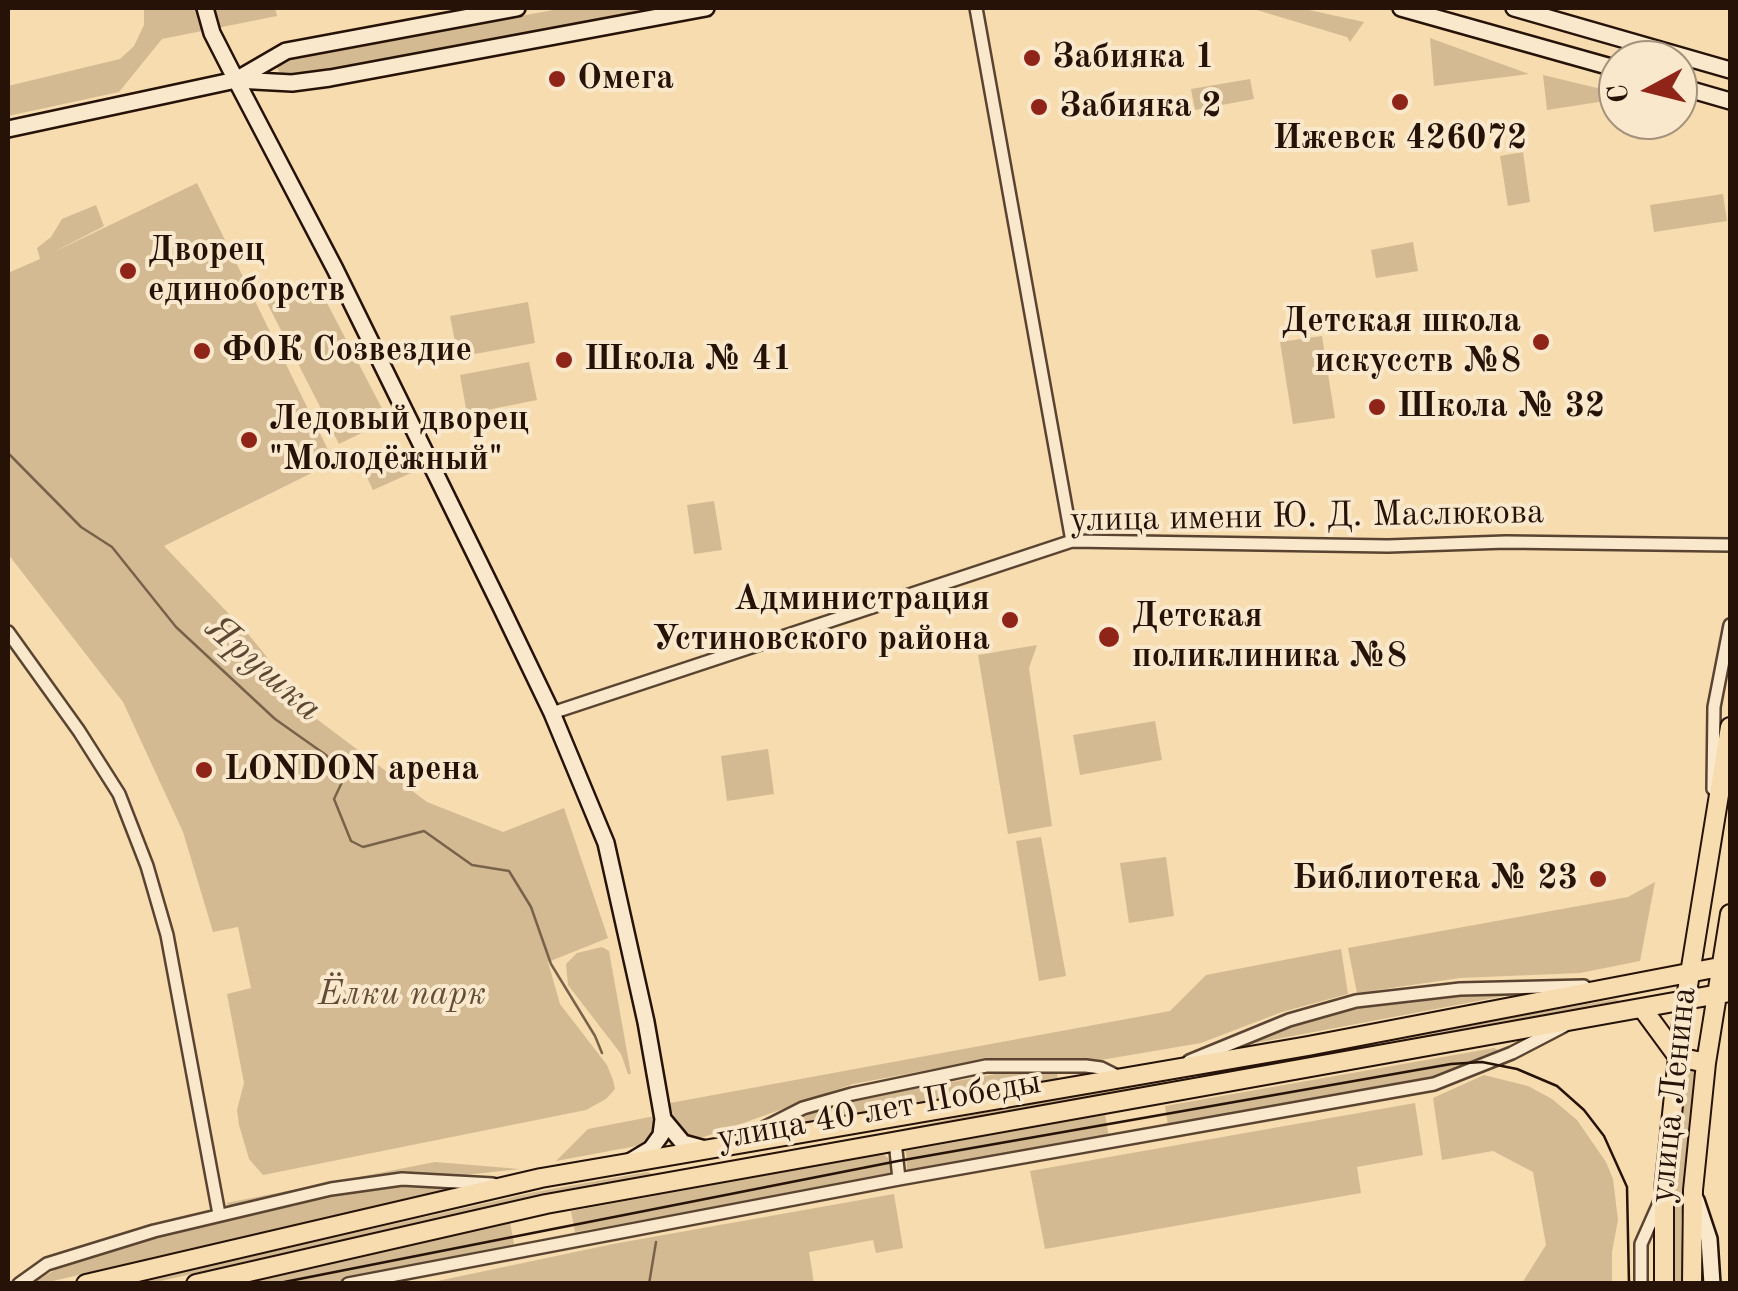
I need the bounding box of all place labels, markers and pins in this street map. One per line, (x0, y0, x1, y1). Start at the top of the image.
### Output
place label: Забияка 1 (1052, 37, 1215, 79)
marker: Забияка 1 (1021, 47, 1043, 69)
place label: Омега (577, 58, 674, 100)
marker: Омега (546, 68, 568, 90)
place label: Забияка 2 (1059, 86, 1222, 128)
marker: Ижевск 426072 (1389, 91, 1411, 113)
marker: Забияка 2 (1028, 96, 1050, 118)
place label: Ижевск 426072 (1273, 118, 1527, 160)
place label: Дворец единоборств (148, 230, 345, 312)
marker: Дворец единоборств (117, 260, 139, 282)
place label: Детская школа искусств №8 (1281, 301, 1521, 383)
place label: ФОК Созвездие (222, 330, 472, 372)
marker: Детская школа искусств №8 (1530, 331, 1552, 353)
place label: Школа № 41 (584, 339, 792, 381)
marker: ФОК Созвездие (191, 340, 213, 362)
marker: Школа № 41 (553, 349, 575, 371)
place label: Школа № 32 (1397, 386, 1605, 428)
marker: Школа № 32 (1366, 396, 1388, 418)
place label: Ледовый дворец "Молодёжный" (269, 399, 529, 481)
marker: Ледовый дворец "Молодёжный" (238, 429, 260, 451)
place label: Администрация Устиновского района (652, 579, 990, 661)
place label: Детская поликлиника №8 (1132, 596, 1407, 678)
marker: Администрация Устиновского района (999, 609, 1021, 631)
marker: Детская поликлиника №8 (1096, 624, 1122, 650)
place label: LONDON арена (224, 749, 479, 791)
marker: LONDON арена (193, 759, 215, 781)
place label: Библиотека № 23 (1292, 858, 1578, 900)
marker: Библиотека № 23 (1587, 868, 1609, 890)

